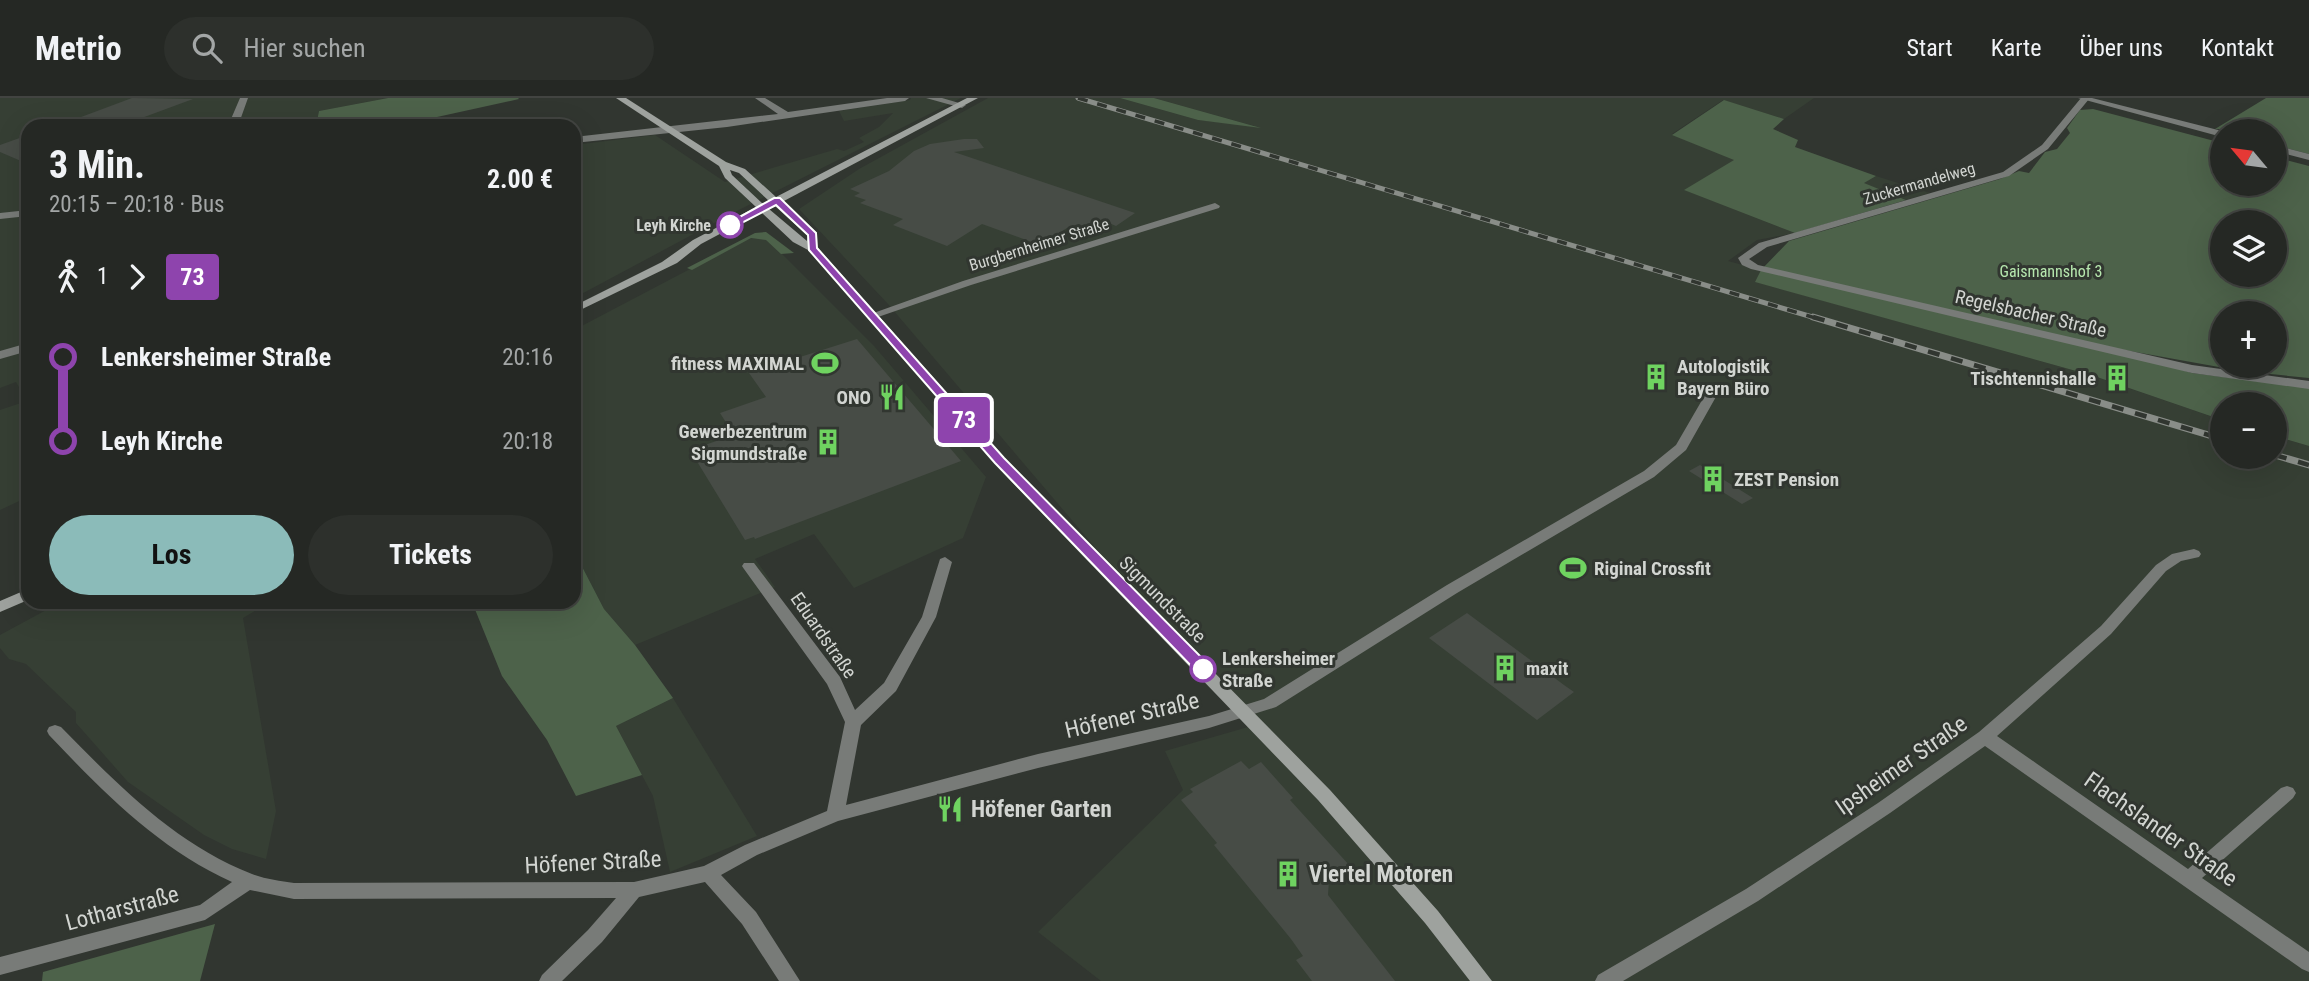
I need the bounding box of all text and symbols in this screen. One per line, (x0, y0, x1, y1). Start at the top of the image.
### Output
search box (164, 17, 654, 80)
text: Metrio (35, 29, 122, 68)
icon: search (188, 29, 226, 67)
text: Hier suchen (244, 33, 366, 63)
text: Start (1907, 34, 1953, 62)
text: Karte (1991, 34, 2041, 62)
text: Über uns (2079, 34, 2163, 62)
text: Kontakt (2201, 34, 2274, 62)
north arrow (2210, 119, 2287, 196)
map controls (2210, 119, 2287, 469)
text: 3 Min. (49, 143, 145, 187)
street label: Zuckermandelweg (1861, 158, 1977, 208)
text: 2.00 € (487, 164, 553, 194)
text: 20:15 – 20:18 · Bus (49, 191, 225, 218)
button: layers (2210, 210, 2287, 287)
marker: Leyh Kirche (717, 212, 743, 238)
street label: Burgbernheimer Straße (967, 214, 1111, 275)
place label: Leyh Kirche (636, 216, 711, 235)
icon: walk (49, 258, 87, 296)
icon: forward (118, 258, 156, 296)
park label: Gaismannshof 3 (2000, 262, 2102, 281)
text: 1 (97, 263, 108, 290)
text: 73 (180, 263, 205, 291)
street label: Regelsbacher Straße (1953, 285, 2109, 342)
button: + (2210, 301, 2287, 378)
text: Lenkersheimer Straße (101, 342, 331, 372)
text: 20:16 (502, 344, 553, 371)
sports icon: fitness MAXIMAL (810, 348, 840, 378)
place label: fitness MAXIMAL (671, 352, 804, 375)
place label: Autologistik Bayern Büro (1677, 355, 1770, 400)
building icon: Autologistik Bayern Büro (1641, 362, 1671, 392)
building icon: Tischtennishalle (2102, 363, 2132, 393)
place label: Tischtennishalle (1970, 367, 2096, 390)
restaurant icon: ONO (877, 382, 907, 412)
place label: ONO (836, 386, 871, 409)
button: − (2210, 392, 2287, 469)
line badge: 73 (932, 397, 996, 443)
text: 73 (952, 406, 976, 434)
place label: Gewerbezentrum Sigmundstraße (678, 420, 807, 465)
text: Leyh Kirche (101, 426, 223, 456)
building icon: Gewerbezentrum Sigmundstraße (813, 427, 843, 457)
text: 20:18 (502, 428, 553, 455)
building icon: ZEST Pension (1698, 464, 1728, 494)
place label: ZEST Pension (1734, 468, 1839, 491)
button: Los (49, 515, 294, 595)
button: Tickets (308, 515, 553, 595)
street label: Sigmundstraße (1114, 551, 1211, 648)
sports icon: Riginal Crossfit (1558, 553, 1588, 583)
place label: Riginal Crossfit (1594, 557, 1711, 580)
street label: Eduardstraße (786, 588, 862, 683)
place label: Lenkersheimer Straße (1222, 647, 1335, 692)
building icon: maxit (1490, 653, 1520, 683)
marker: Lenkersheimer Straße (1190, 656, 1216, 682)
place label: maxit (1526, 657, 1568, 680)
street label: Höfener Straße (1062, 687, 1202, 744)
street label: Ipsheimer Straße (1830, 710, 1972, 821)
street label: Flachslander Straße (2079, 767, 2242, 892)
restaurant icon: Höfener Garten (935, 794, 965, 824)
place label: Höfener Garten (971, 796, 1112, 823)
street label: Höfener Straße (524, 845, 662, 880)
building icon: Viertel Motoren (1273, 859, 1303, 889)
place label: Viertel Motoren (1309, 861, 1453, 888)
street label: Lotharstraße (63, 880, 182, 937)

